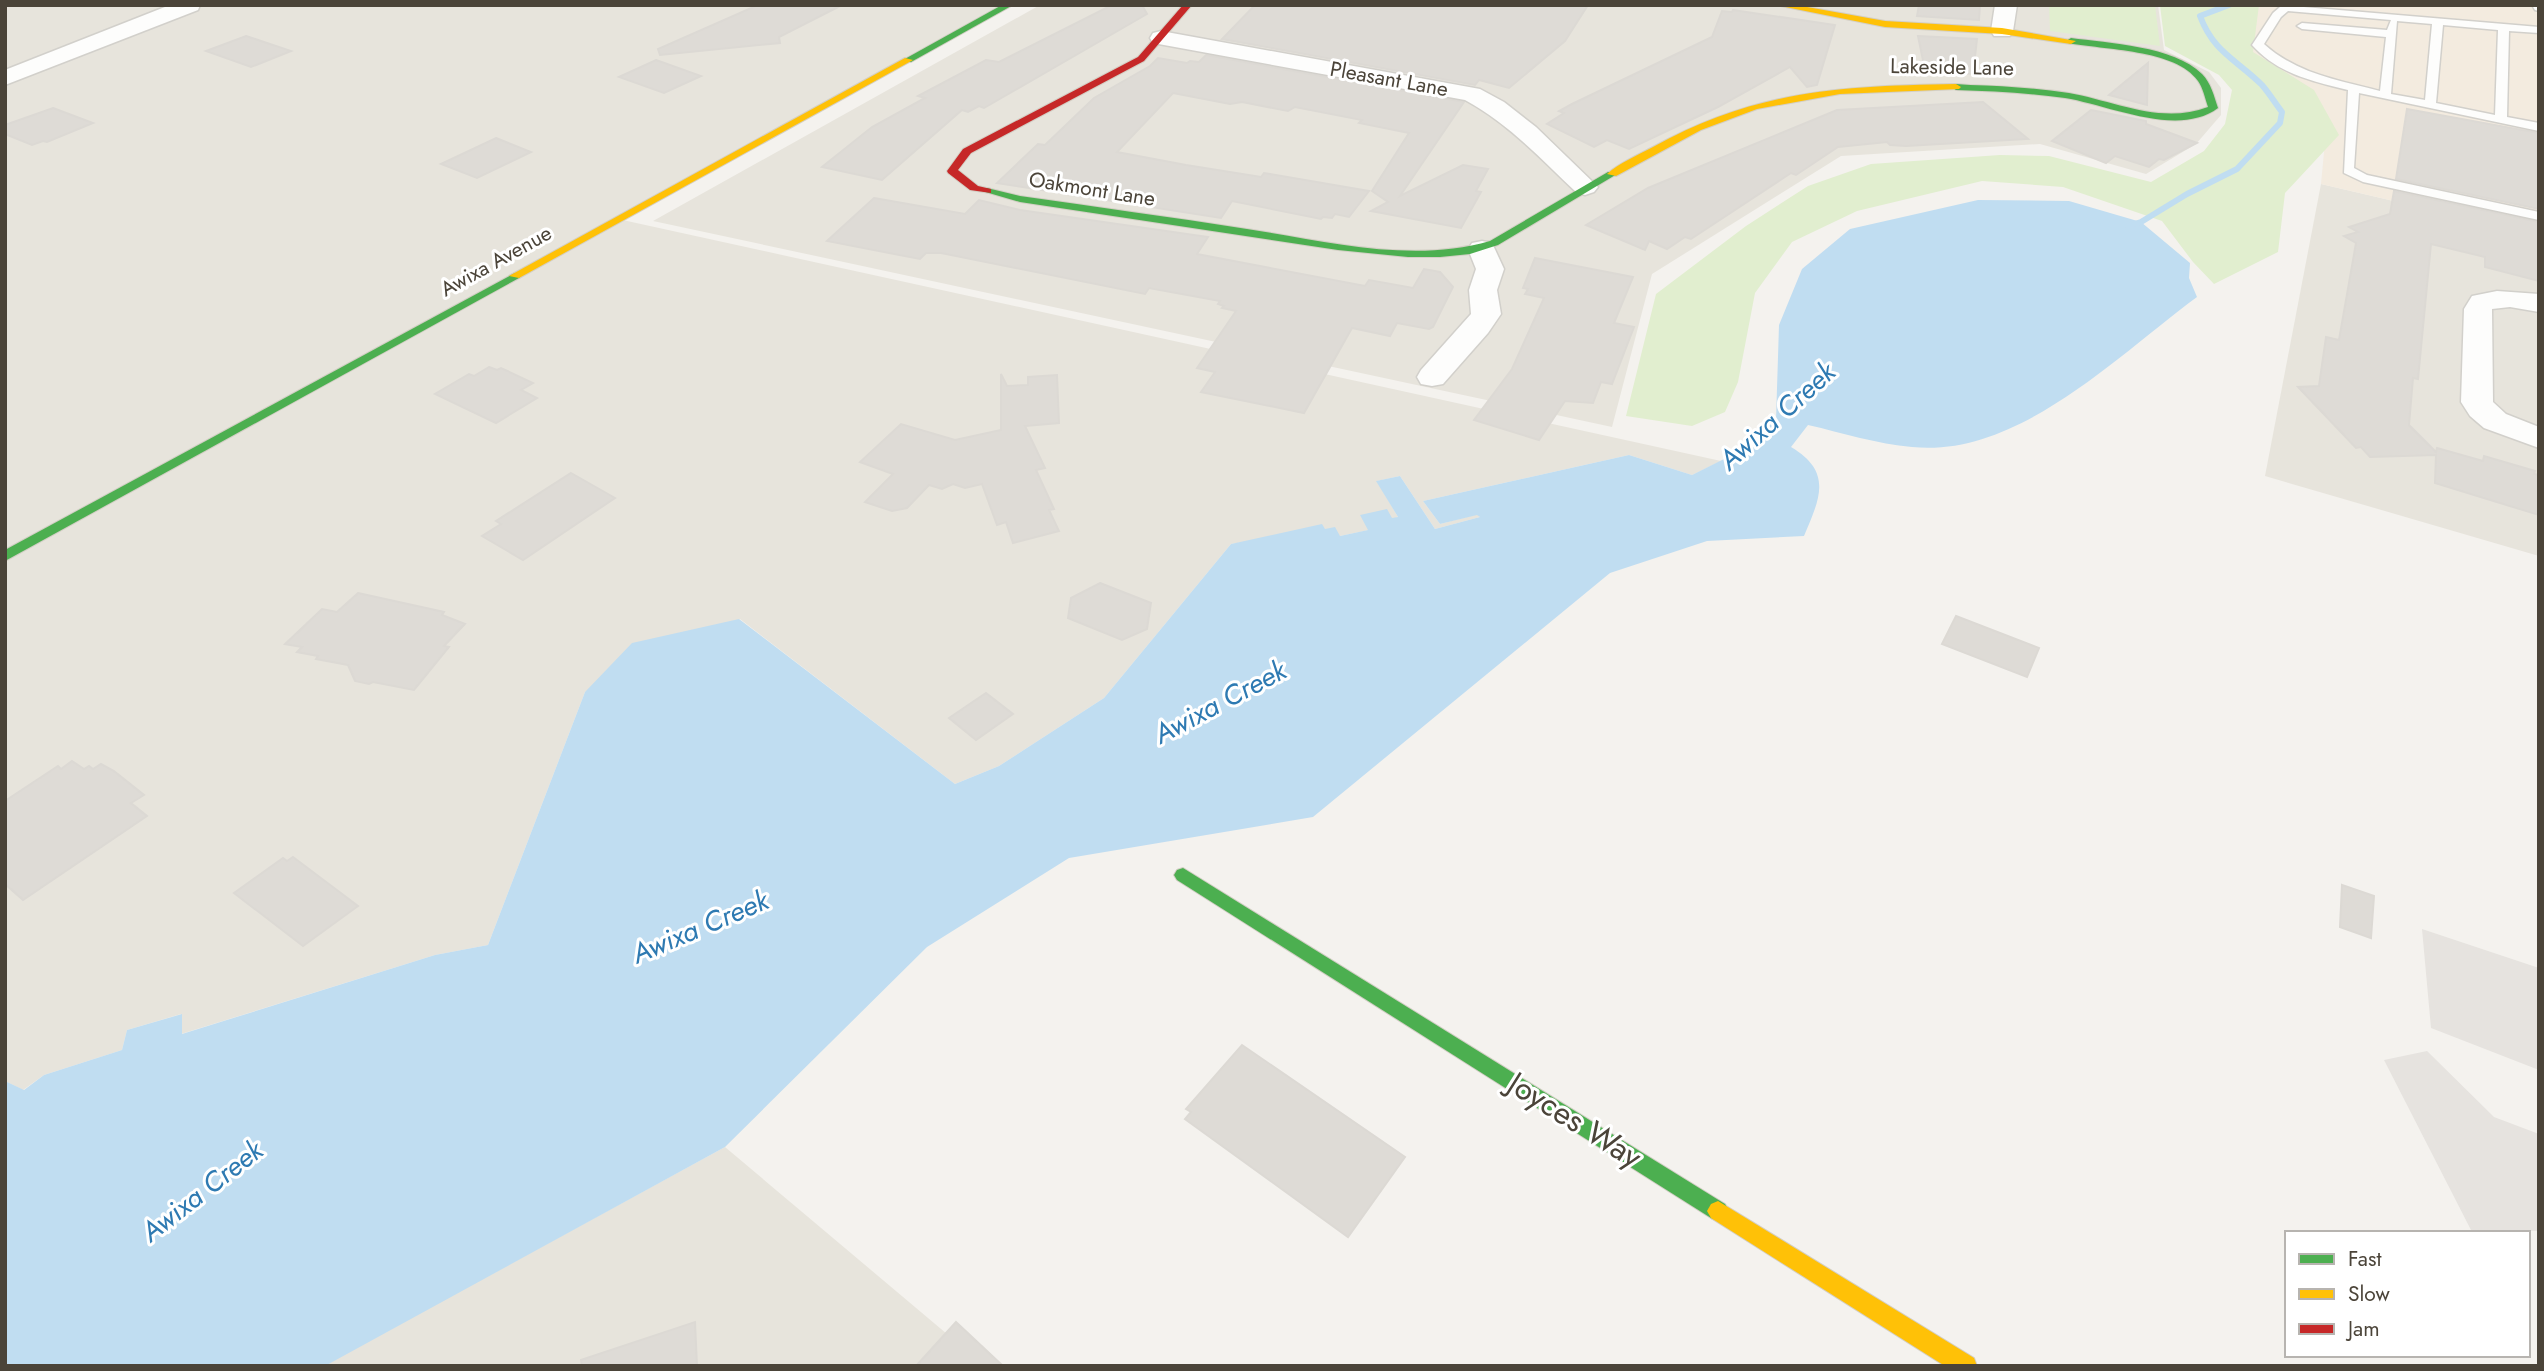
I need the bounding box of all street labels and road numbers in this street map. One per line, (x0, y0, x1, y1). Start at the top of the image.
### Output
street label: Lakeside Lane (1890, 51, 2014, 83)
street label: Pleasant Lane (1328, 54, 1451, 104)
street label: Oakmont Lane (1027, 164, 1158, 214)
street label: Awixa Avenue (435, 218, 557, 304)
street label: Joyces Way (1496, 1059, 1652, 1180)

